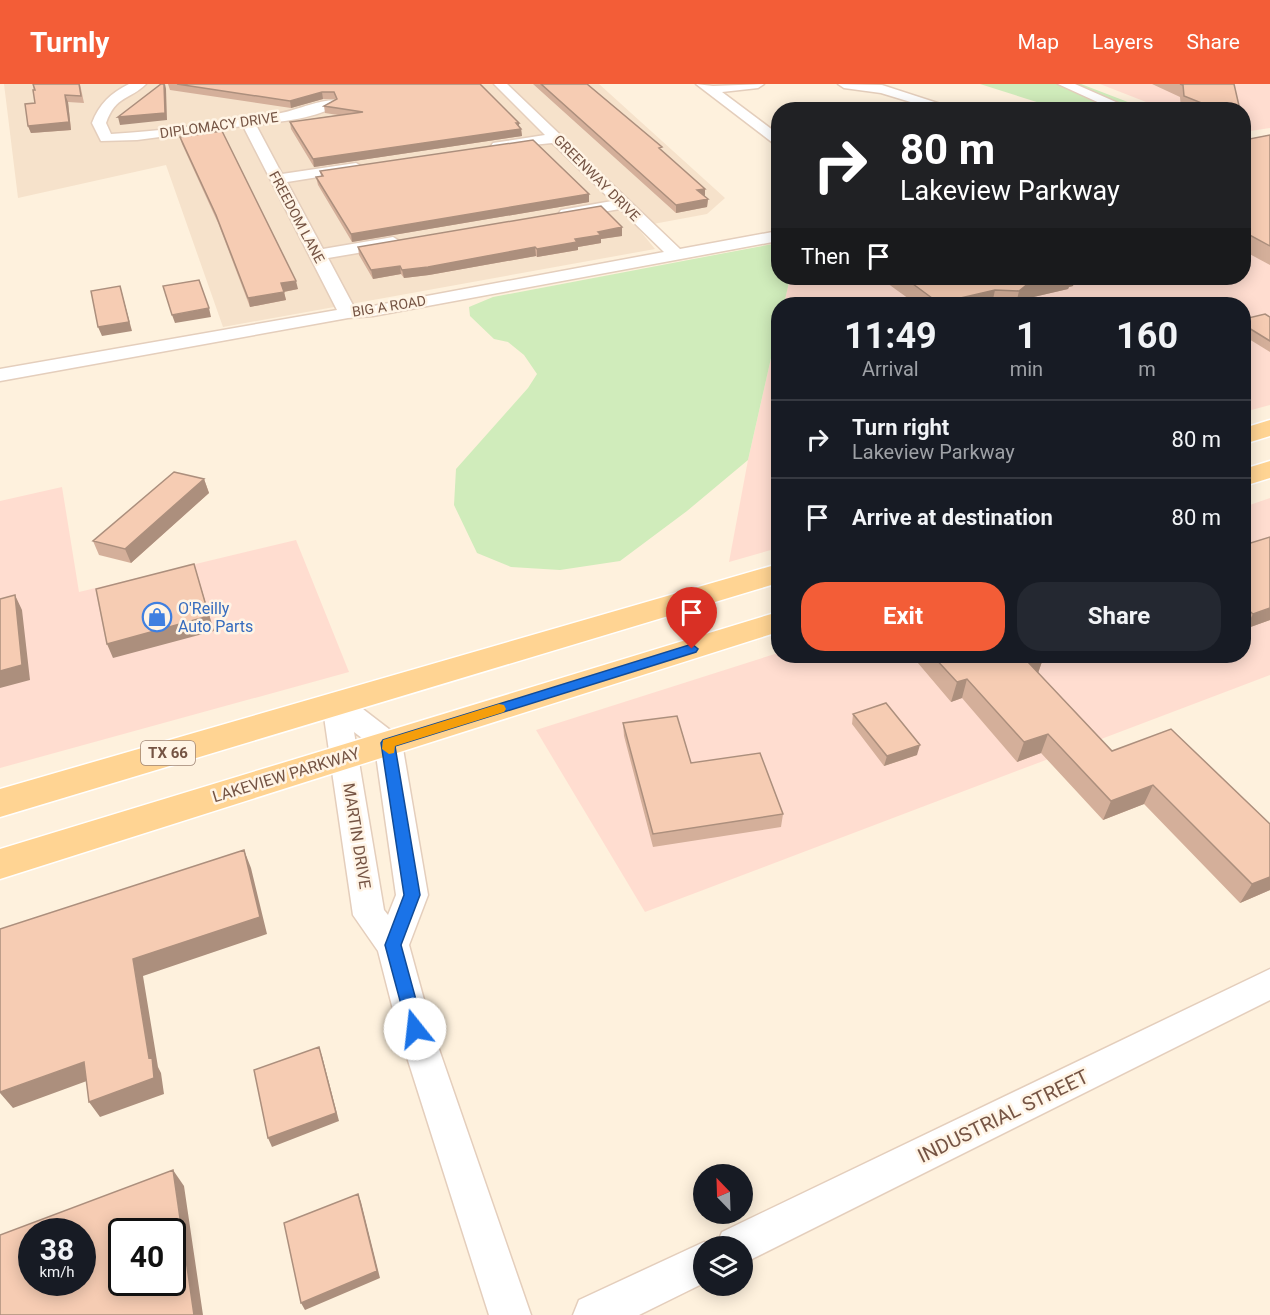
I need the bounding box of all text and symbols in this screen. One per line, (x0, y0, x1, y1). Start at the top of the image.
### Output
text: Turnly (30, 26, 109, 59)
text: Map (1017, 30, 1059, 54)
text: Layers (1092, 30, 1153, 54)
text: Share (1186, 30, 1240, 54)
street label: DIPLOMACY DRIVE (159, 109, 279, 141)
text: 80 m (900, 125, 995, 174)
icon: right (801, 126, 879, 204)
street label: GREENWAY DRIVE (551, 132, 643, 224)
street label: FREEDOM LANE (266, 168, 328, 266)
text: Lakeview Parkway (900, 175, 1120, 207)
icon: arrive (862, 240, 895, 273)
text: Then (801, 244, 850, 269)
street label: BIG A ROAD (351, 292, 427, 320)
text: 11:49 (844, 315, 937, 357)
text: 1 (1016, 315, 1037, 357)
text: 160 (1116, 315, 1178, 357)
text: Arrival (862, 357, 919, 381)
text: min (1010, 357, 1043, 381)
text: m (1138, 357, 1156, 381)
text: Turn right (852, 415, 949, 440)
icon: right (801, 423, 834, 456)
text: 80 m (1172, 427, 1221, 452)
text: Lakeview Parkway (852, 440, 1015, 464)
icon: arrive (801, 501, 834, 534)
text: Arrive at destination (852, 505, 1053, 530)
text: 80 m (1172, 505, 1221, 530)
button: Exit (801, 582, 1005, 651)
button: Share (1017, 582, 1221, 651)
pin (666, 587, 717, 649)
icon: arrive (675, 596, 708, 629)
place label: O'Reilly Auto Parts (178, 599, 253, 636)
shop icon: O'Reilly Auto Parts (141, 601, 173, 633)
road number: TX 66 (141, 741, 195, 765)
street label: LAKEVIEW PARKWAY (210, 743, 362, 806)
street label: MARTIN DRIVE (339, 782, 375, 890)
position arrow (383, 997, 447, 1061)
street label: INDUSTRIAL STREET (914, 1064, 1093, 1168)
north arrow (693, 1164, 753, 1224)
map controls (693, 1164, 753, 1296)
speed limit sign: 40 (108, 1218, 186, 1296)
text: 38 (40, 1232, 74, 1267)
button: layers (693, 1236, 753, 1296)
text: km/h (39, 1263, 75, 1281)

